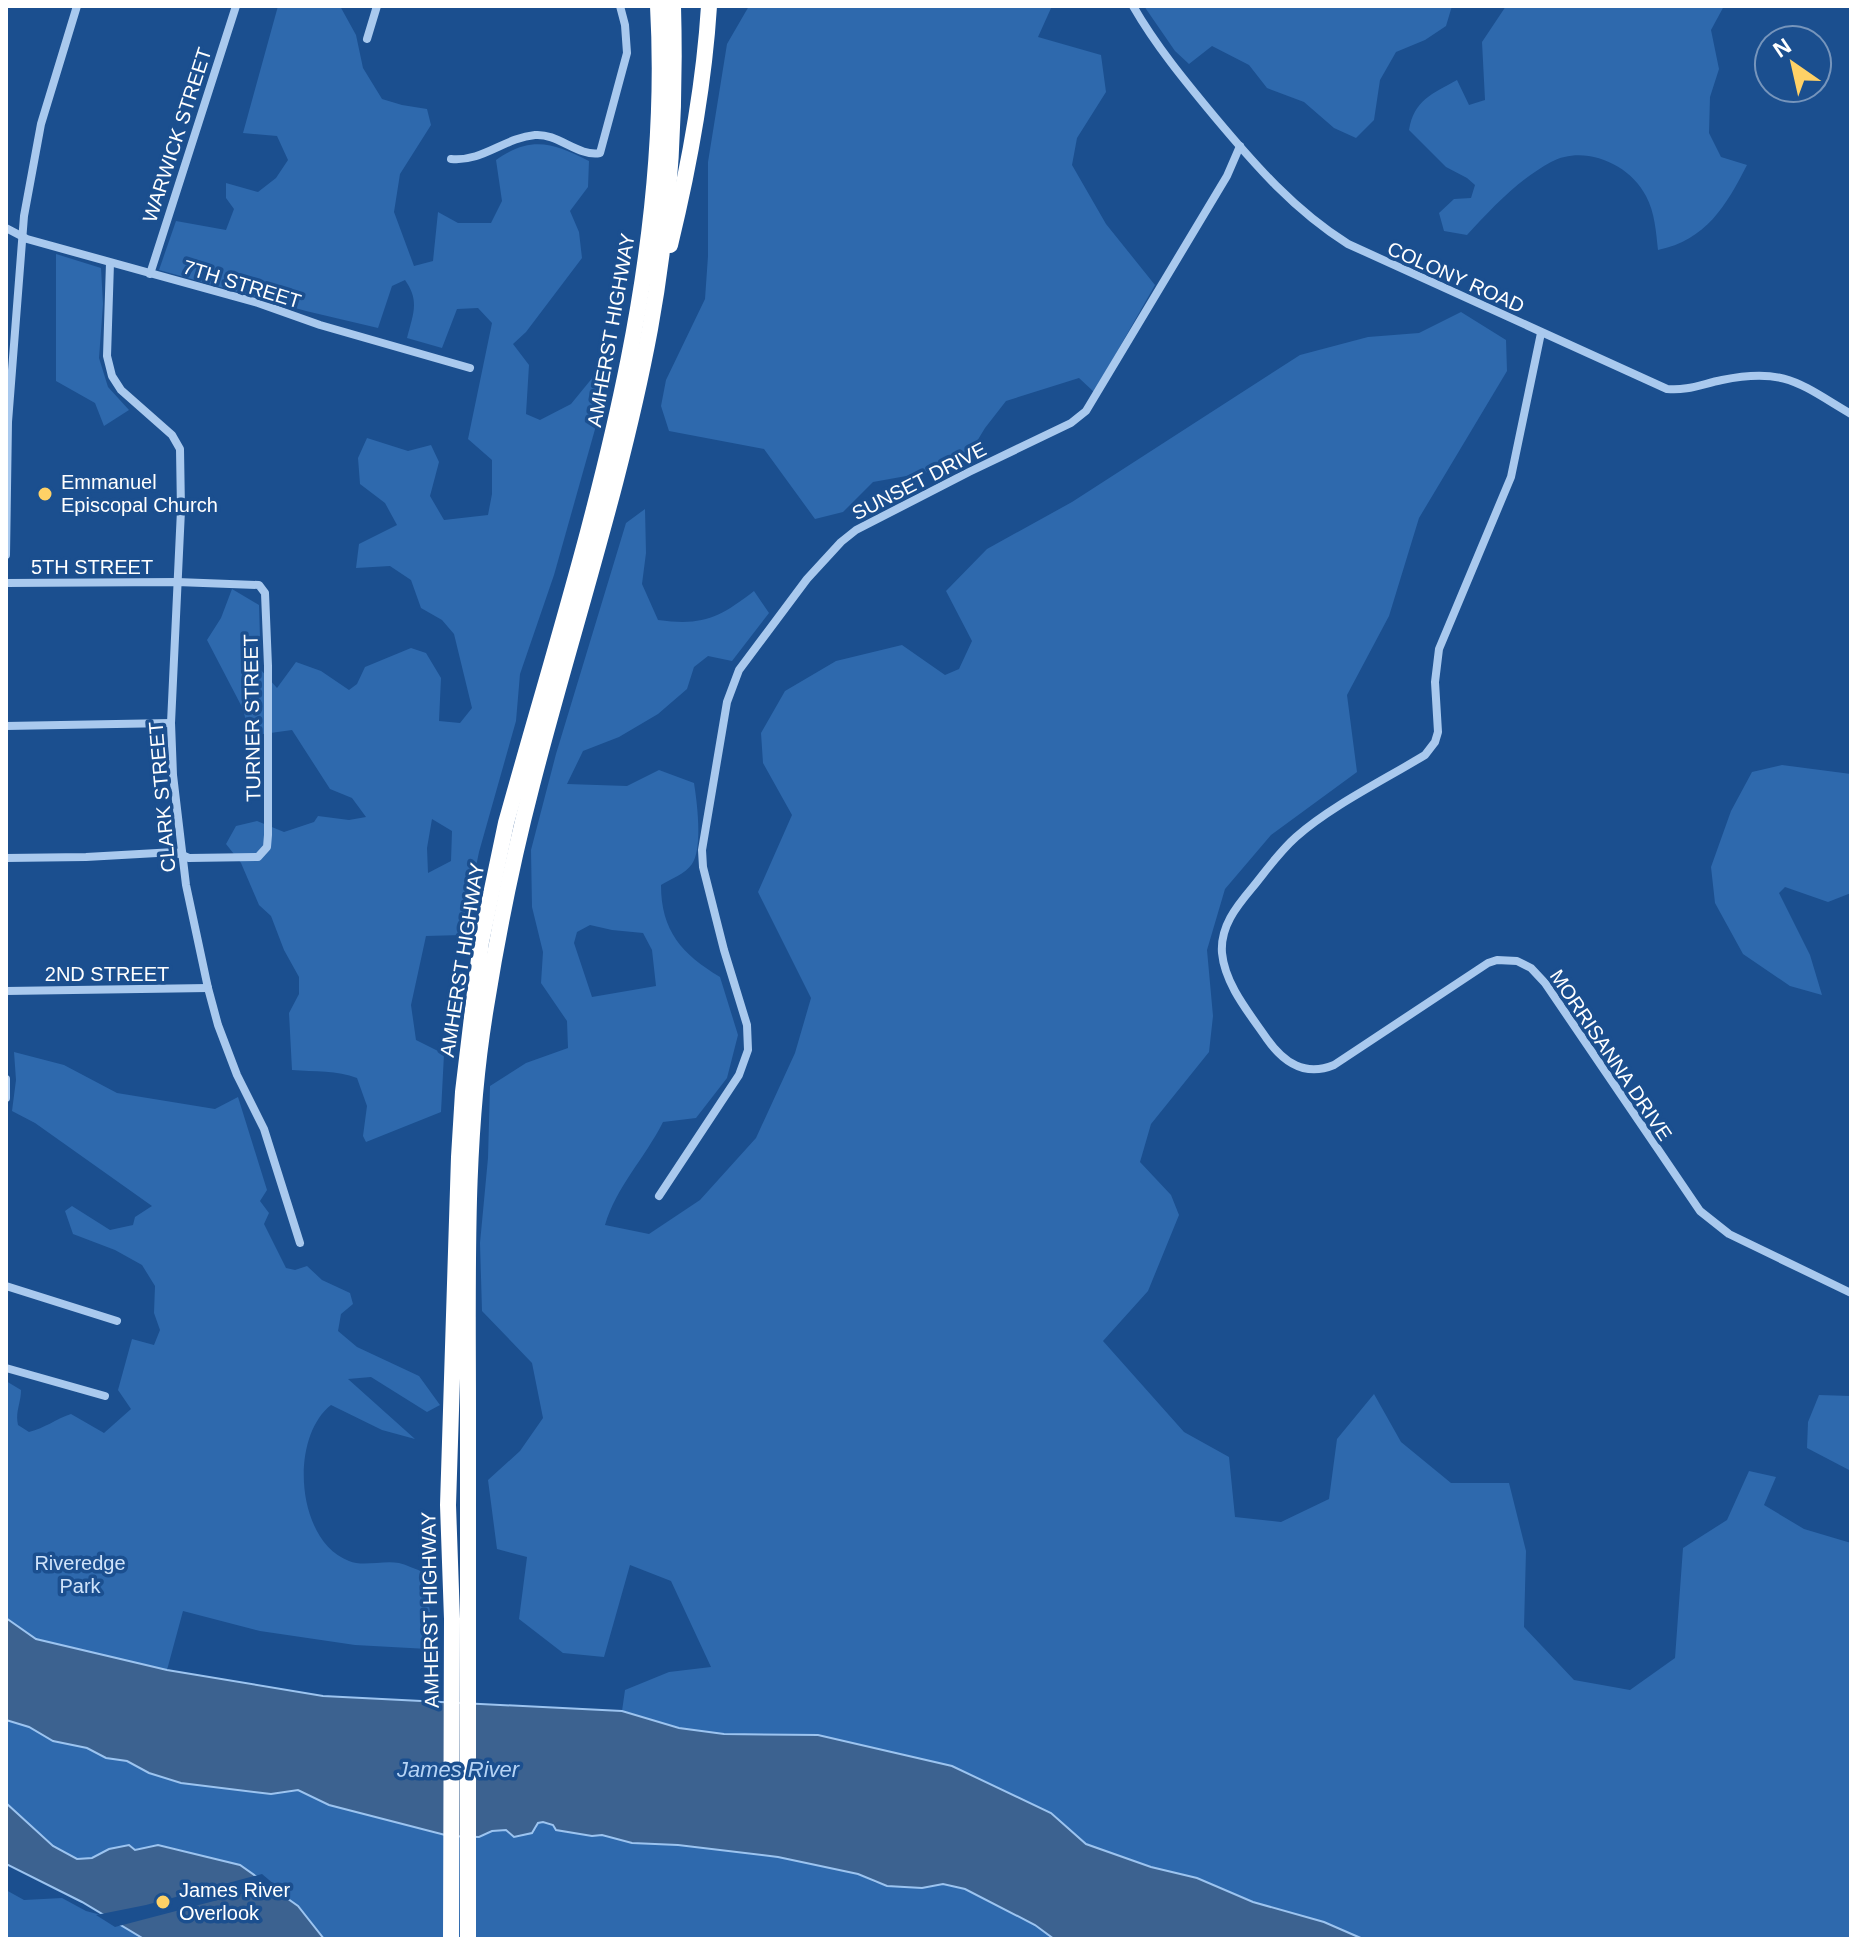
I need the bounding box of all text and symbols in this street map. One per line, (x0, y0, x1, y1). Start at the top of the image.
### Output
north arrow (1753, 24, 1833, 104)
text: N (1769, 33, 1796, 63)
street label: WARWICK STREET (138, 45, 216, 225)
street label: AMHERST HIGHWAY (583, 231, 639, 429)
street label: COLONY ROAD (1384, 237, 1528, 317)
street label: 7TH STREET (180, 256, 304, 312)
street label: SUNSET DRIVE (848, 438, 990, 524)
place label: Emmanuel Episcopal Church (61, 471, 218, 516)
marker: Emmanuel Episcopal Church (36, 485, 54, 503)
street label: 5TH STREET (31, 556, 153, 578)
street label: TURNER STREET (240, 634, 264, 802)
street label: CLARK STREET (144, 721, 180, 873)
street label: AMHERST HIGHWAY (436, 861, 488, 1059)
street label: 2ND STREET (45, 963, 169, 985)
street label: MORRISANNA DRIVE (1546, 965, 1676, 1145)
street label: AMHERST HIGHWAY (417, 1512, 443, 1708)
park label: Riveredge Park (34, 1552, 126, 1597)
water label: James River (396, 1757, 521, 1782)
place label: James River Overlook (179, 1879, 290, 1924)
marker: James River Overlook (154, 1893, 172, 1911)

